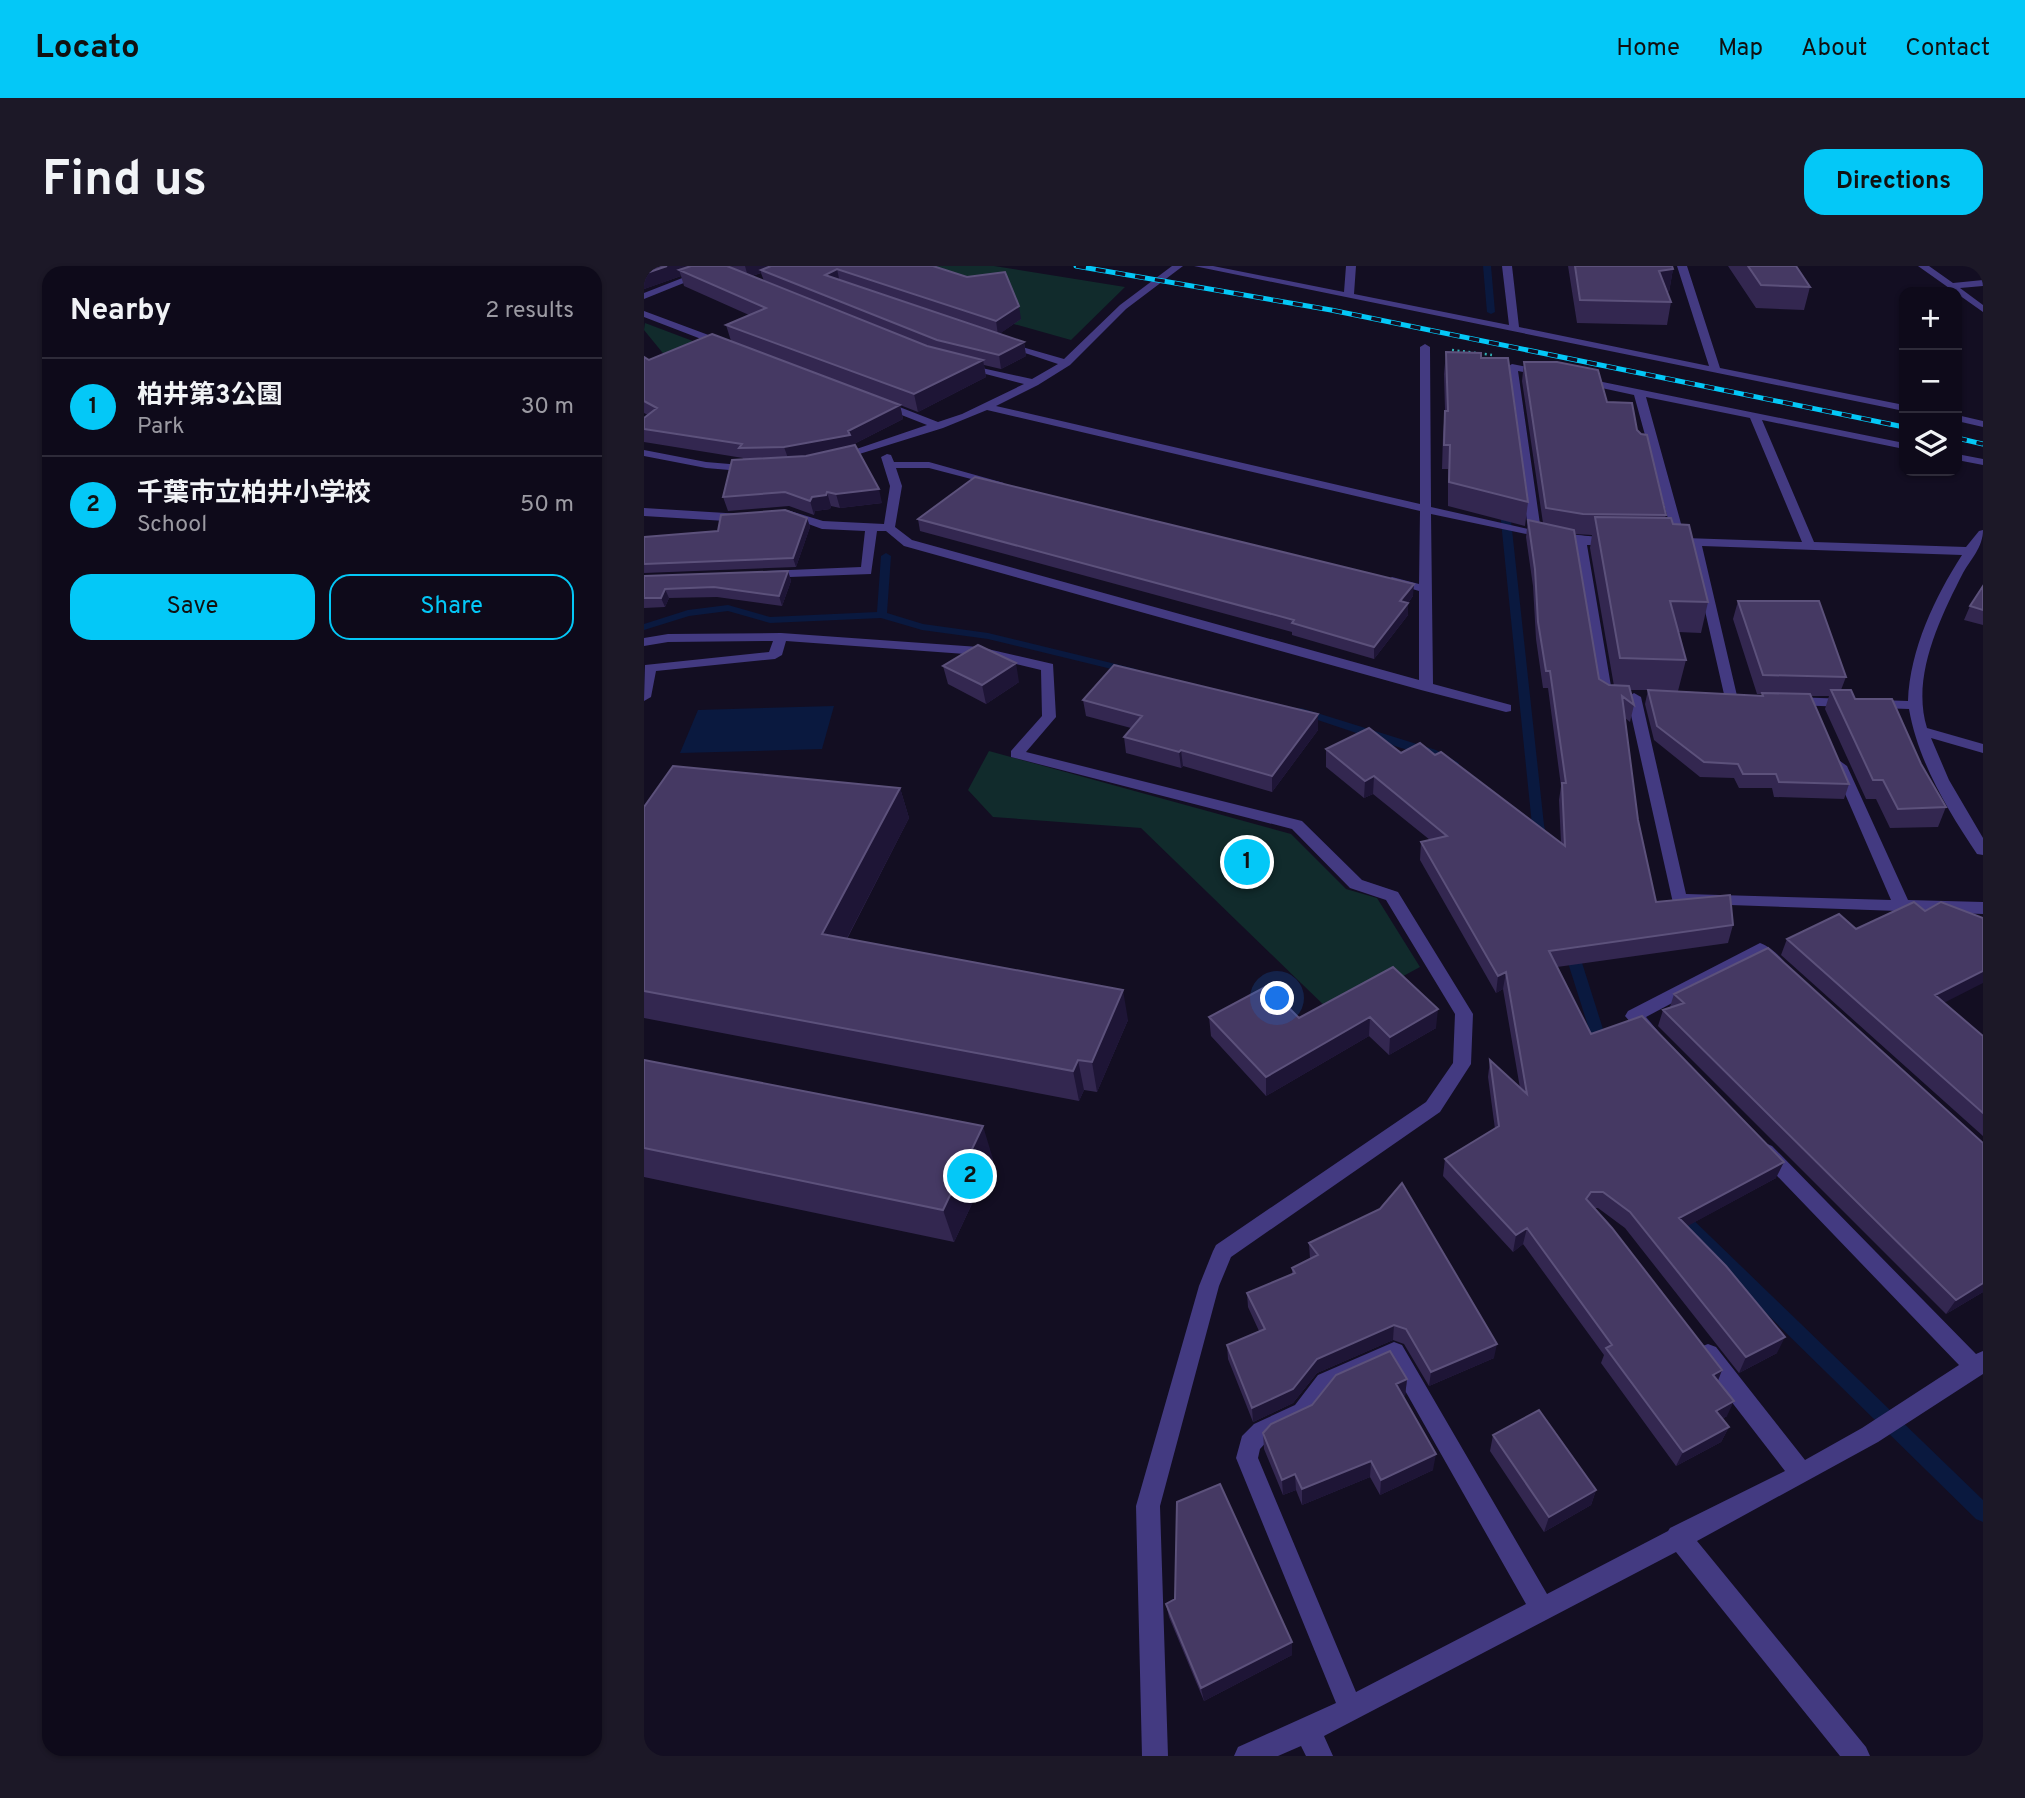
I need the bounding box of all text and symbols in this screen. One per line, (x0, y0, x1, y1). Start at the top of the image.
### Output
text: Locato (35, 28, 140, 70)
text: Home (1616, 34, 1680, 64)
text: Map (1718, 34, 1763, 64)
text: About (1801, 34, 1867, 64)
text: Contact (1905, 34, 1990, 64)
button: Directions (1804, 149, 1983, 215)
text: Find us (42, 151, 207, 213)
map controls (1899, 287, 1962, 476)
button: + (1899, 287, 1962, 350)
text: Nearby (70, 293, 171, 330)
text: 2 results (485, 297, 574, 326)
button: − (1899, 350, 1962, 413)
text: 柏井第3公園 (137, 380, 283, 413)
text: 1 (88, 393, 98, 422)
text: 30 m (521, 393, 574, 422)
text: Park (137, 413, 184, 442)
button: layers (1899, 413, 1962, 476)
text: 千葉市立柏井小学校 (137, 478, 371, 511)
text: 2 (86, 491, 100, 520)
text: 50 m (520, 491, 574, 520)
text: School (137, 511, 207, 540)
button: Save (70, 574, 315, 640)
button: Share (329, 574, 574, 640)
pin: 1 (1224, 836, 1270, 888)
your location (1260, 981, 1294, 1015)
pin: 2 (947, 1150, 993, 1202)

